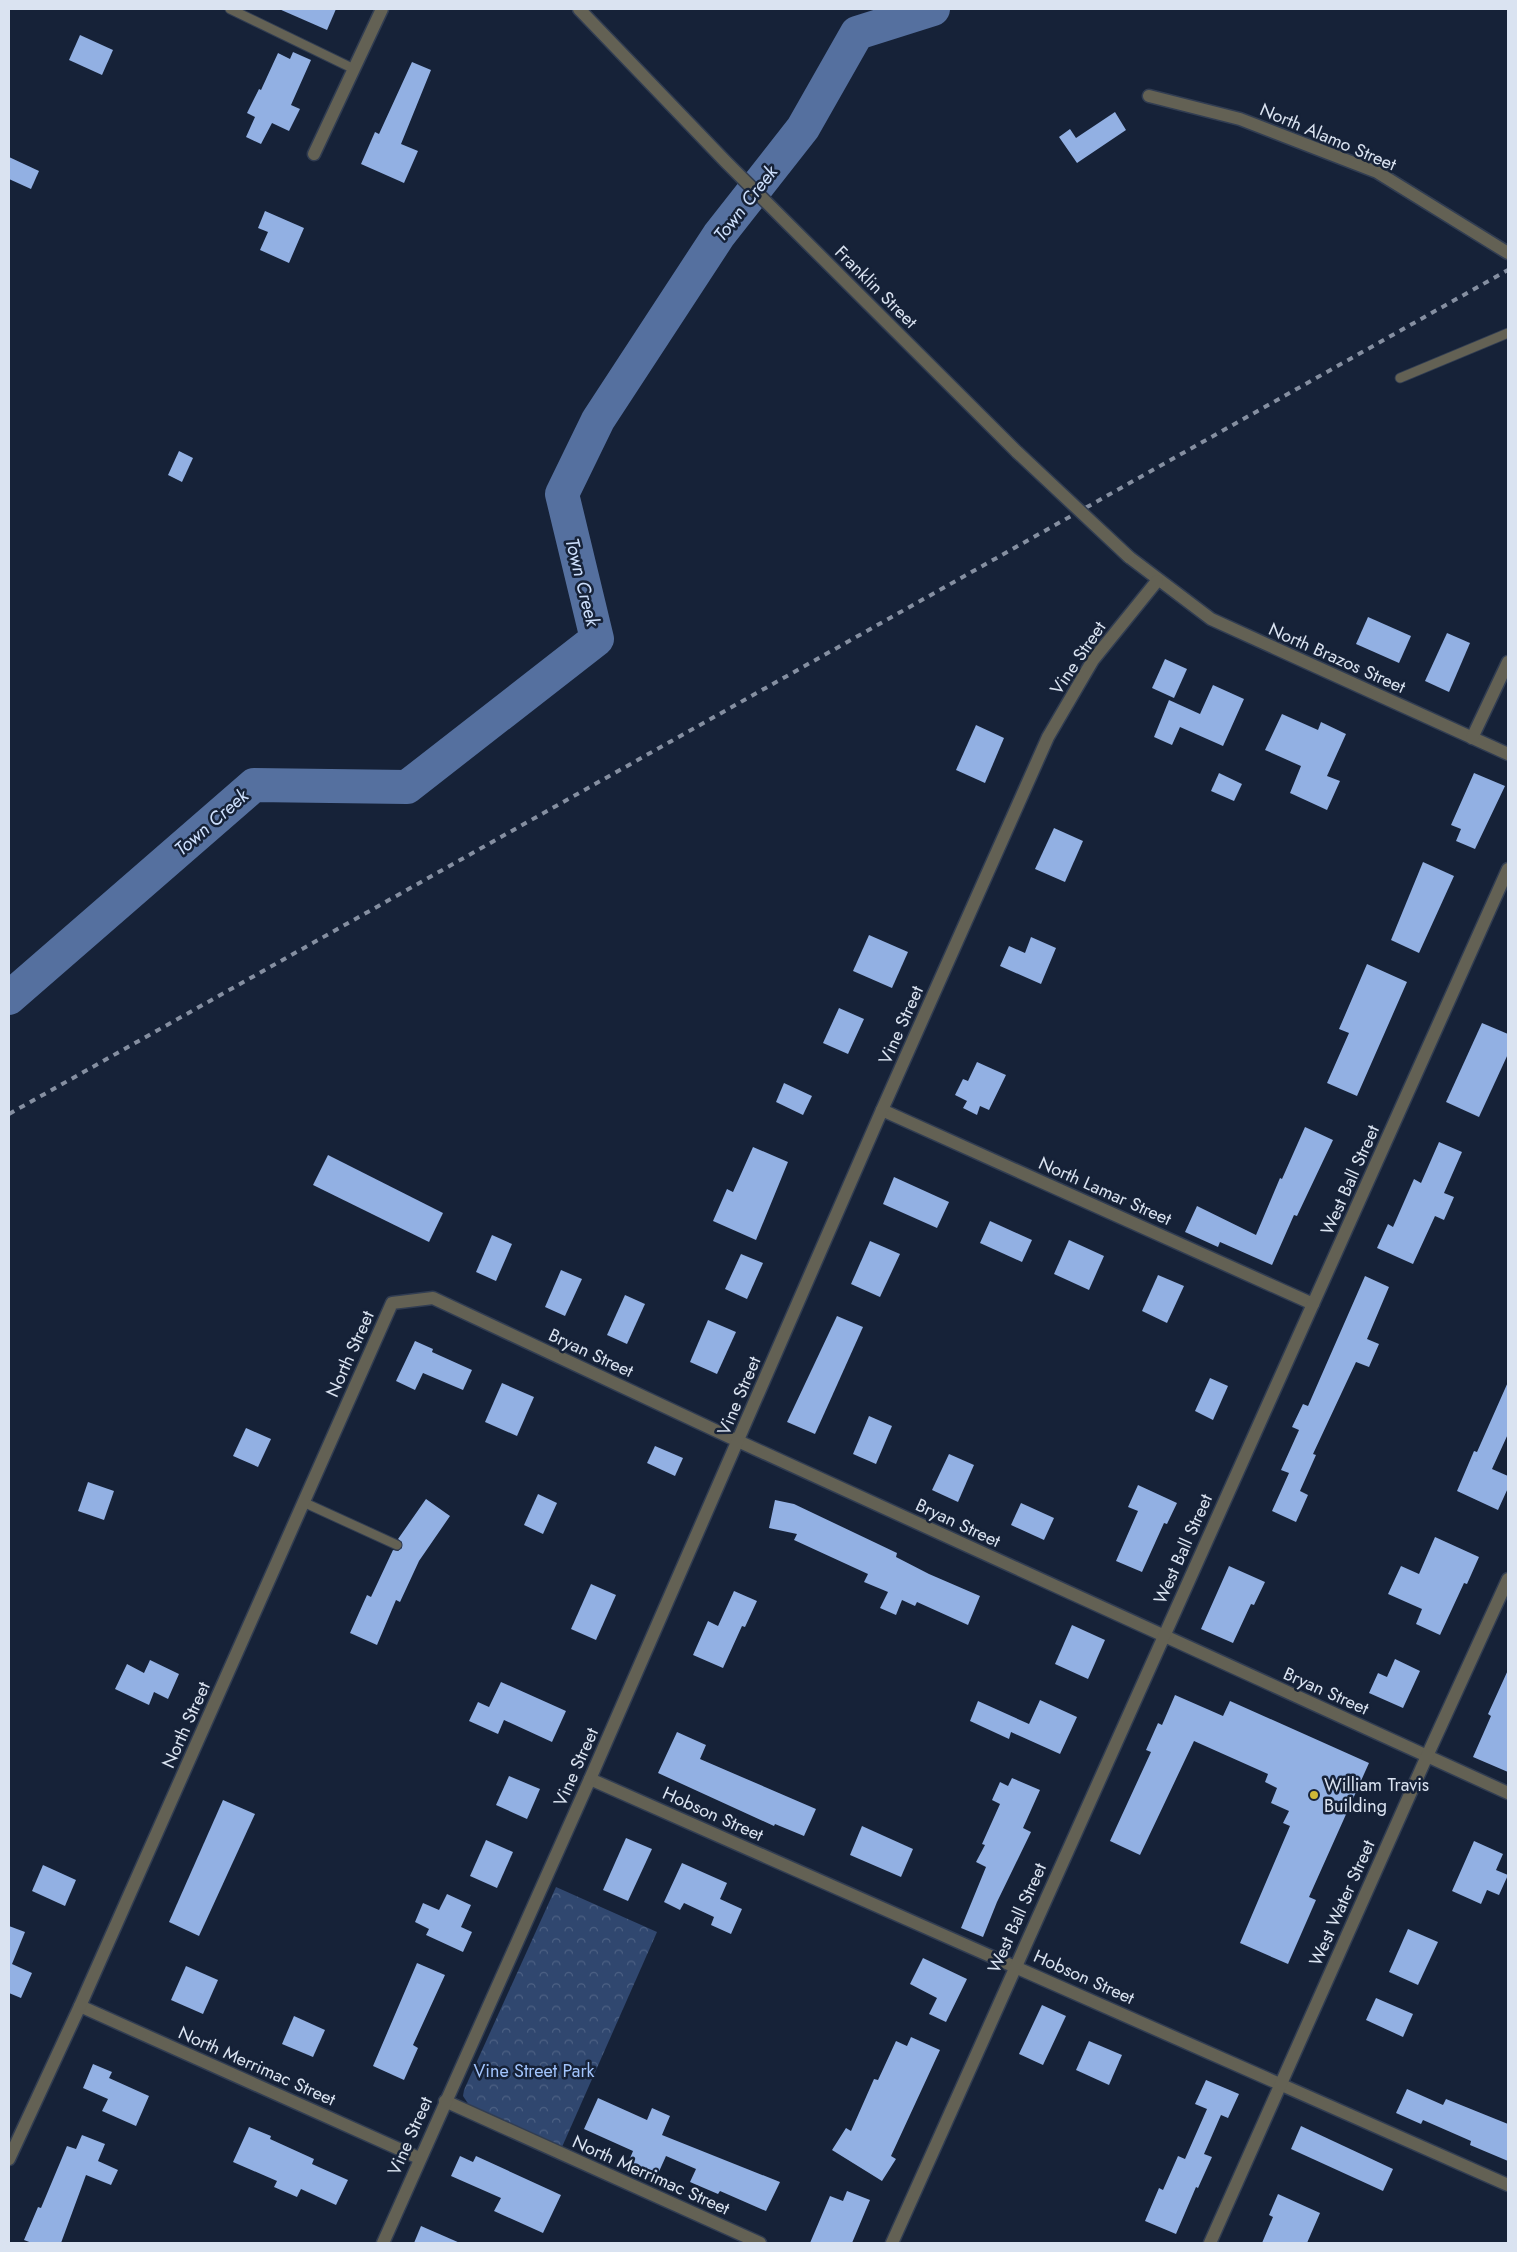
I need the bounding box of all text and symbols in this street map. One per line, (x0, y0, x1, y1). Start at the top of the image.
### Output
street label: North Alamo Street (1256, 97, 1401, 178)
water label: Town Creek (707, 159, 784, 247)
street label: Franklin Street (829, 240, 924, 335)
water label: Town Creek (559, 535, 607, 630)
street label: Vine Street (1044, 616, 1113, 700)
street label: North Brazos Street (1264, 616, 1410, 700)
water label: Town Creek (168, 782, 255, 862)
street label: Vine Street (872, 981, 930, 1068)
street label: West Ball Street (1314, 1120, 1386, 1239)
street label: North Lamar Street (1034, 1150, 1176, 1232)
street label: North Street (319, 1306, 381, 1401)
street label: Bryan Street (544, 1322, 638, 1384)
street label: Vine Street (711, 1352, 768, 1440)
street label: West Ball Street (1147, 1489, 1219, 1608)
street label: Bryan Street (911, 1492, 1005, 1554)
street label: Bryan Street (1279, 1661, 1374, 1722)
street label: North Street (155, 1677, 217, 1772)
street label: Vine Street (547, 1723, 605, 1810)
place label: William Travis Building (1324, 1772, 1429, 1819)
street label: Hobson Street (658, 1780, 768, 1848)
marker: William Travis Building (1308, 1789, 1320, 1801)
street label: West Water Street (1303, 1835, 1382, 1970)
street label: West Ball Street (981, 1858, 1053, 1977)
street label: Hobson Street (1029, 1943, 1139, 2011)
street label: North Merrimac Street (174, 2020, 340, 2113)
park label: Vine Street Park (473, 2058, 595, 2084)
street label: Vine Street (381, 2092, 439, 2179)
street label: North Merrimac Street (568, 2129, 734, 2222)

